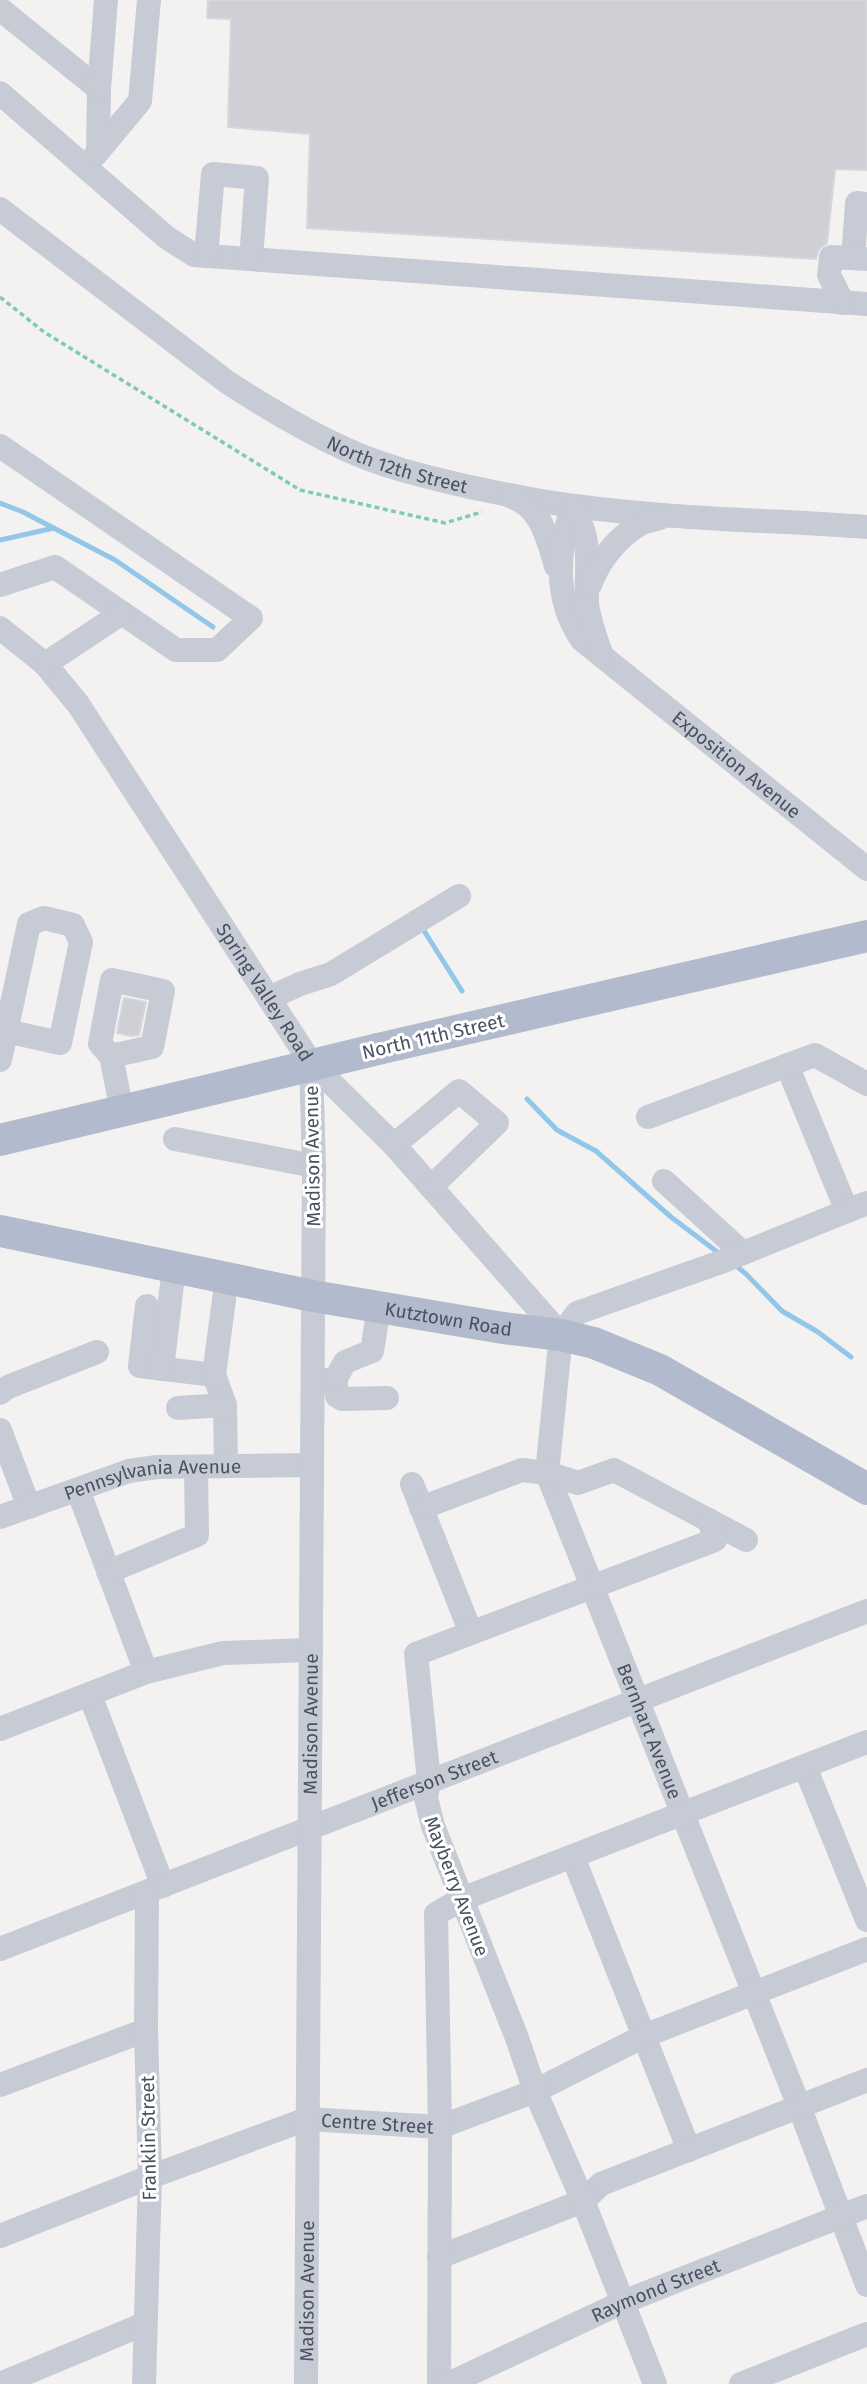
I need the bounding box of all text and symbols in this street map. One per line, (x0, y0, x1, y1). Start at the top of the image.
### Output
street label: North 12th Street (323, 431, 470, 498)
street label: Exposition Avenue (667, 706, 805, 823)
street label: Spring Valley Road (211, 919, 318, 1066)
street label: North 11th Street (360, 1009, 507, 1064)
street label: Madison Avenue (300, 1085, 325, 1227)
street label: Kutztown Road (383, 1297, 513, 1341)
street label: Pennsylvania Avenue (61, 1455, 241, 1505)
street label: Madison Avenue (299, 1653, 323, 1795)
street label: Bernhart Avenue (612, 1660, 687, 1803)
street label: Jefferson Street (368, 1745, 501, 1815)
street label: Mayberry Avenue (419, 1813, 494, 1959)
street label: Franklin Street (136, 2075, 161, 2201)
street label: Centre Street (321, 2109, 434, 2139)
street label: Madison Avenue (295, 2220, 319, 2362)
street label: Raymond Street (588, 2254, 724, 2327)

